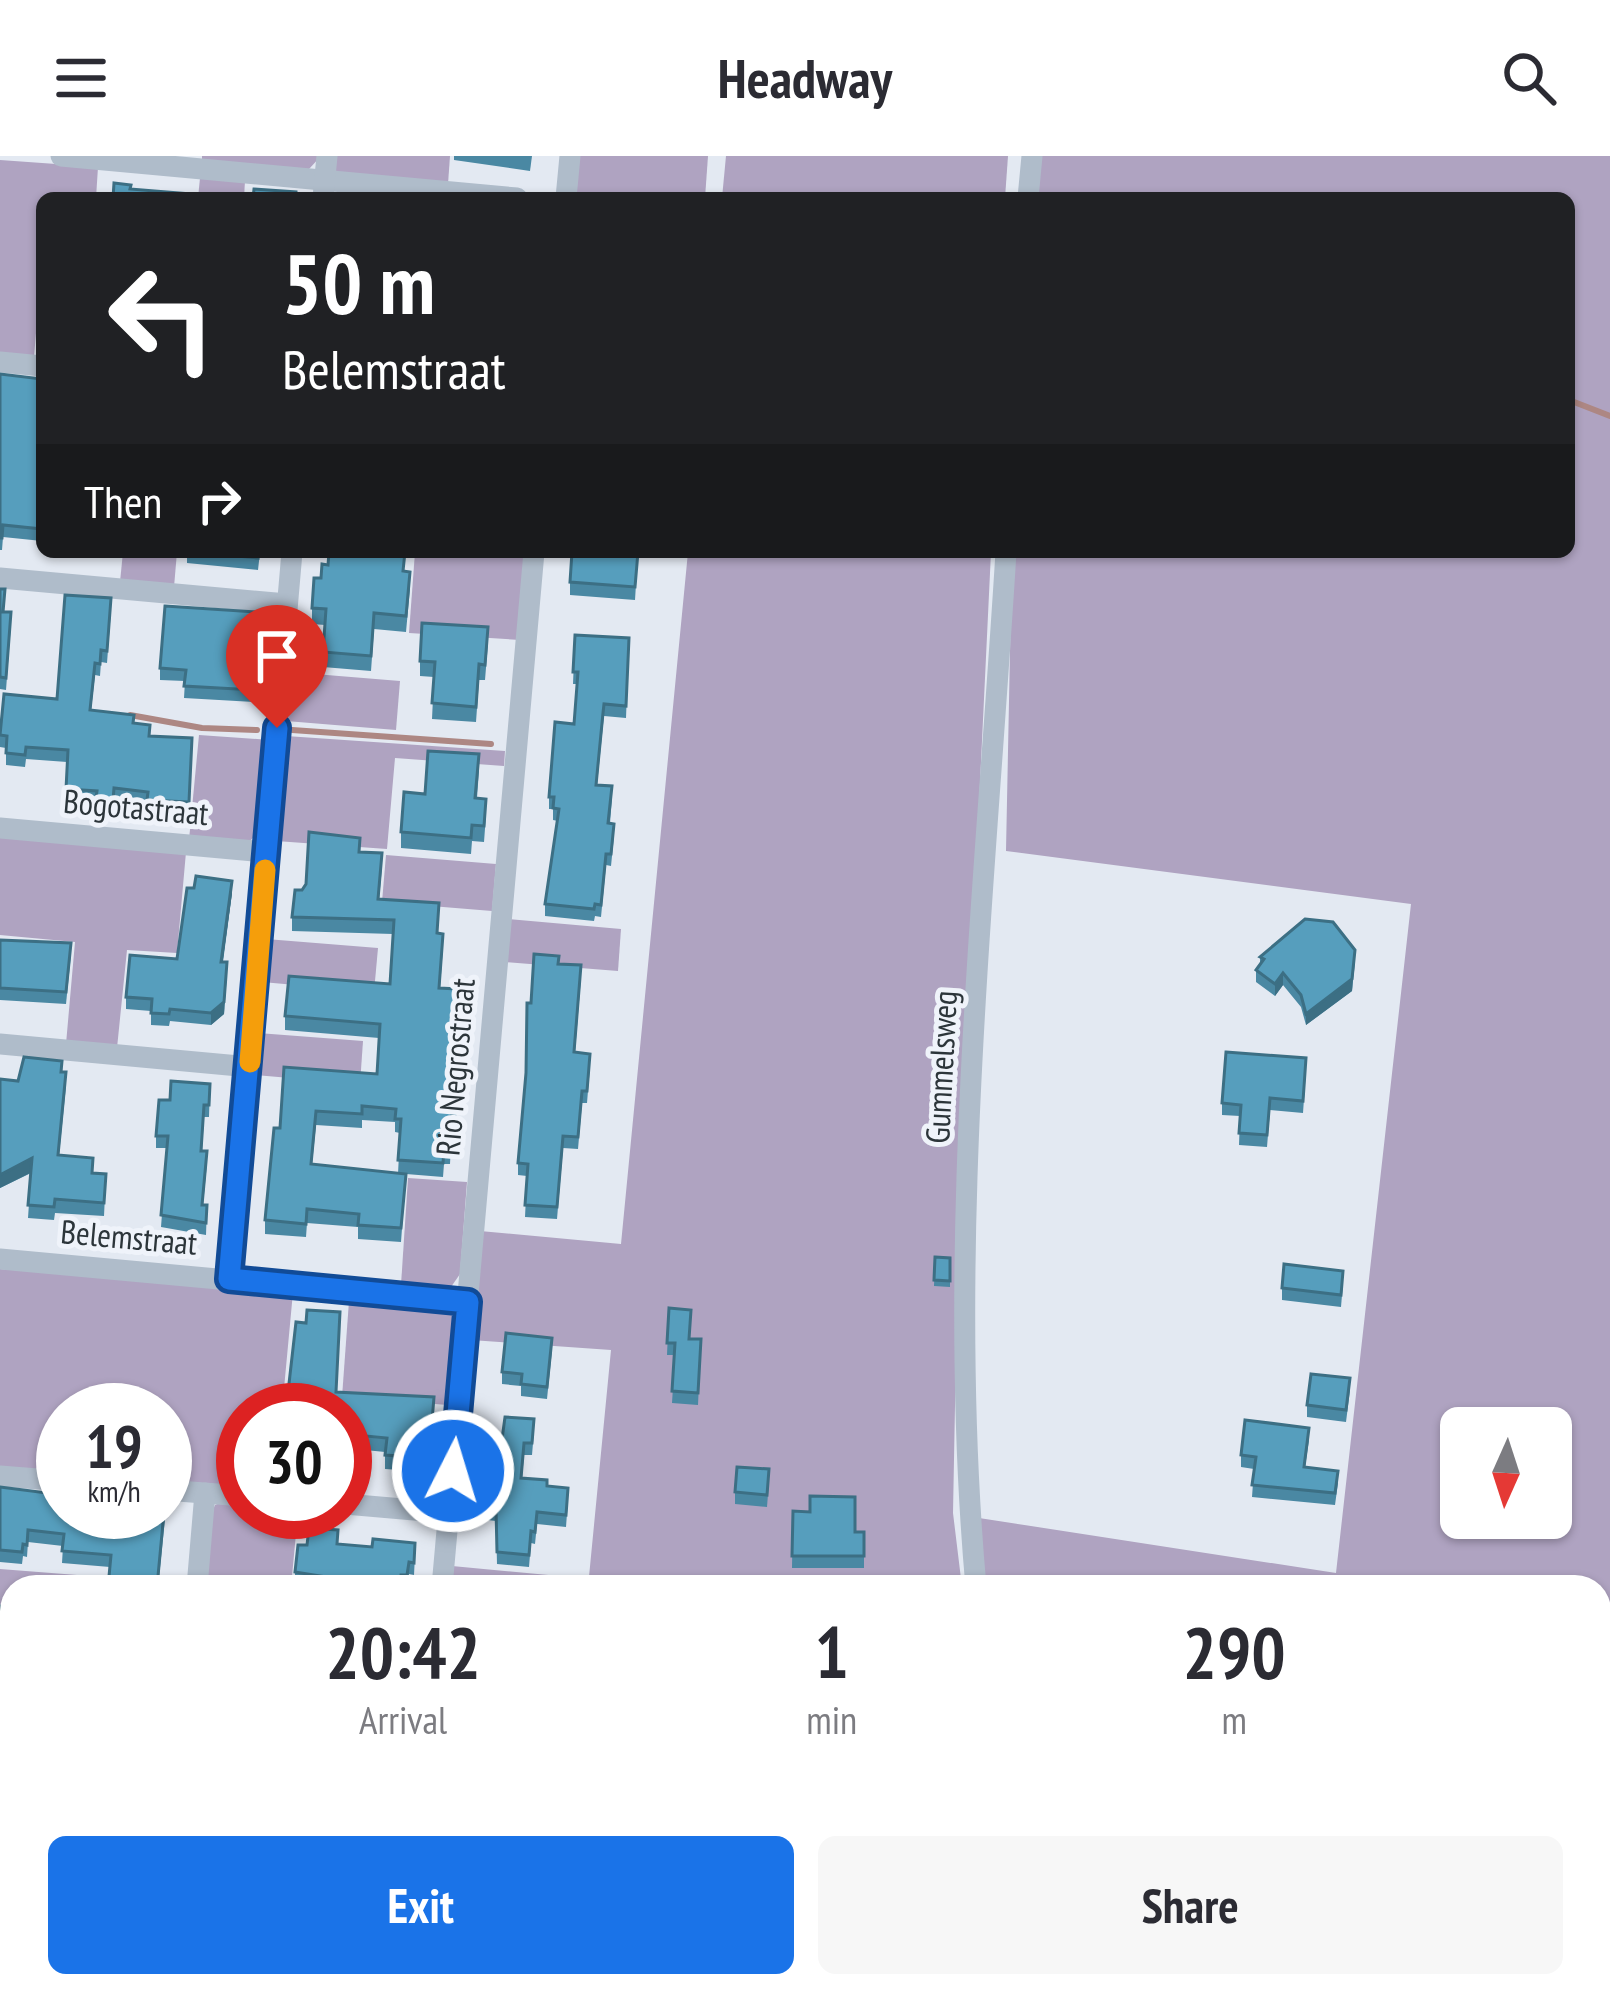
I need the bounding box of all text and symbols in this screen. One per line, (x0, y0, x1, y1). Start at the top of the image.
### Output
text: Headway (718, 43, 892, 113)
icon: menu (48, 45, 114, 111)
icon: search (1496, 45, 1562, 111)
text: 50 m (282, 228, 435, 337)
icon: left (84, 240, 240, 396)
text: Belemstraat (282, 334, 506, 404)
icon: right (186, 468, 252, 534)
text: Then (84, 472, 162, 530)
pin (226, 605, 328, 728)
icon: arrive (244, 623, 310, 689)
street label: Bogotastraat (62, 779, 210, 834)
street label: Rio Negrostraat (425, 977, 484, 1157)
street label: Gummelsweg (915, 990, 966, 1144)
street label: Belemstraat (59, 1209, 199, 1264)
speed limit sign: 30 (216, 1383, 372, 1539)
text: 19 (85, 1407, 143, 1485)
north arrow (1440, 1407, 1572, 1539)
map controls (1440, 1407, 1572, 1539)
position arrow (390, 1408, 516, 1534)
text: km/h (87, 1471, 141, 1510)
text: 20:42 (325, 1605, 481, 1698)
text: 1 (815, 1605, 849, 1698)
text: 290 (1182, 1605, 1286, 1698)
text: Arrival (359, 1694, 447, 1745)
text: min (806, 1694, 857, 1745)
text: m (1221, 1694, 1247, 1745)
button: Exit (48, 1836, 794, 1974)
button: Share (818, 1836, 1563, 1974)

